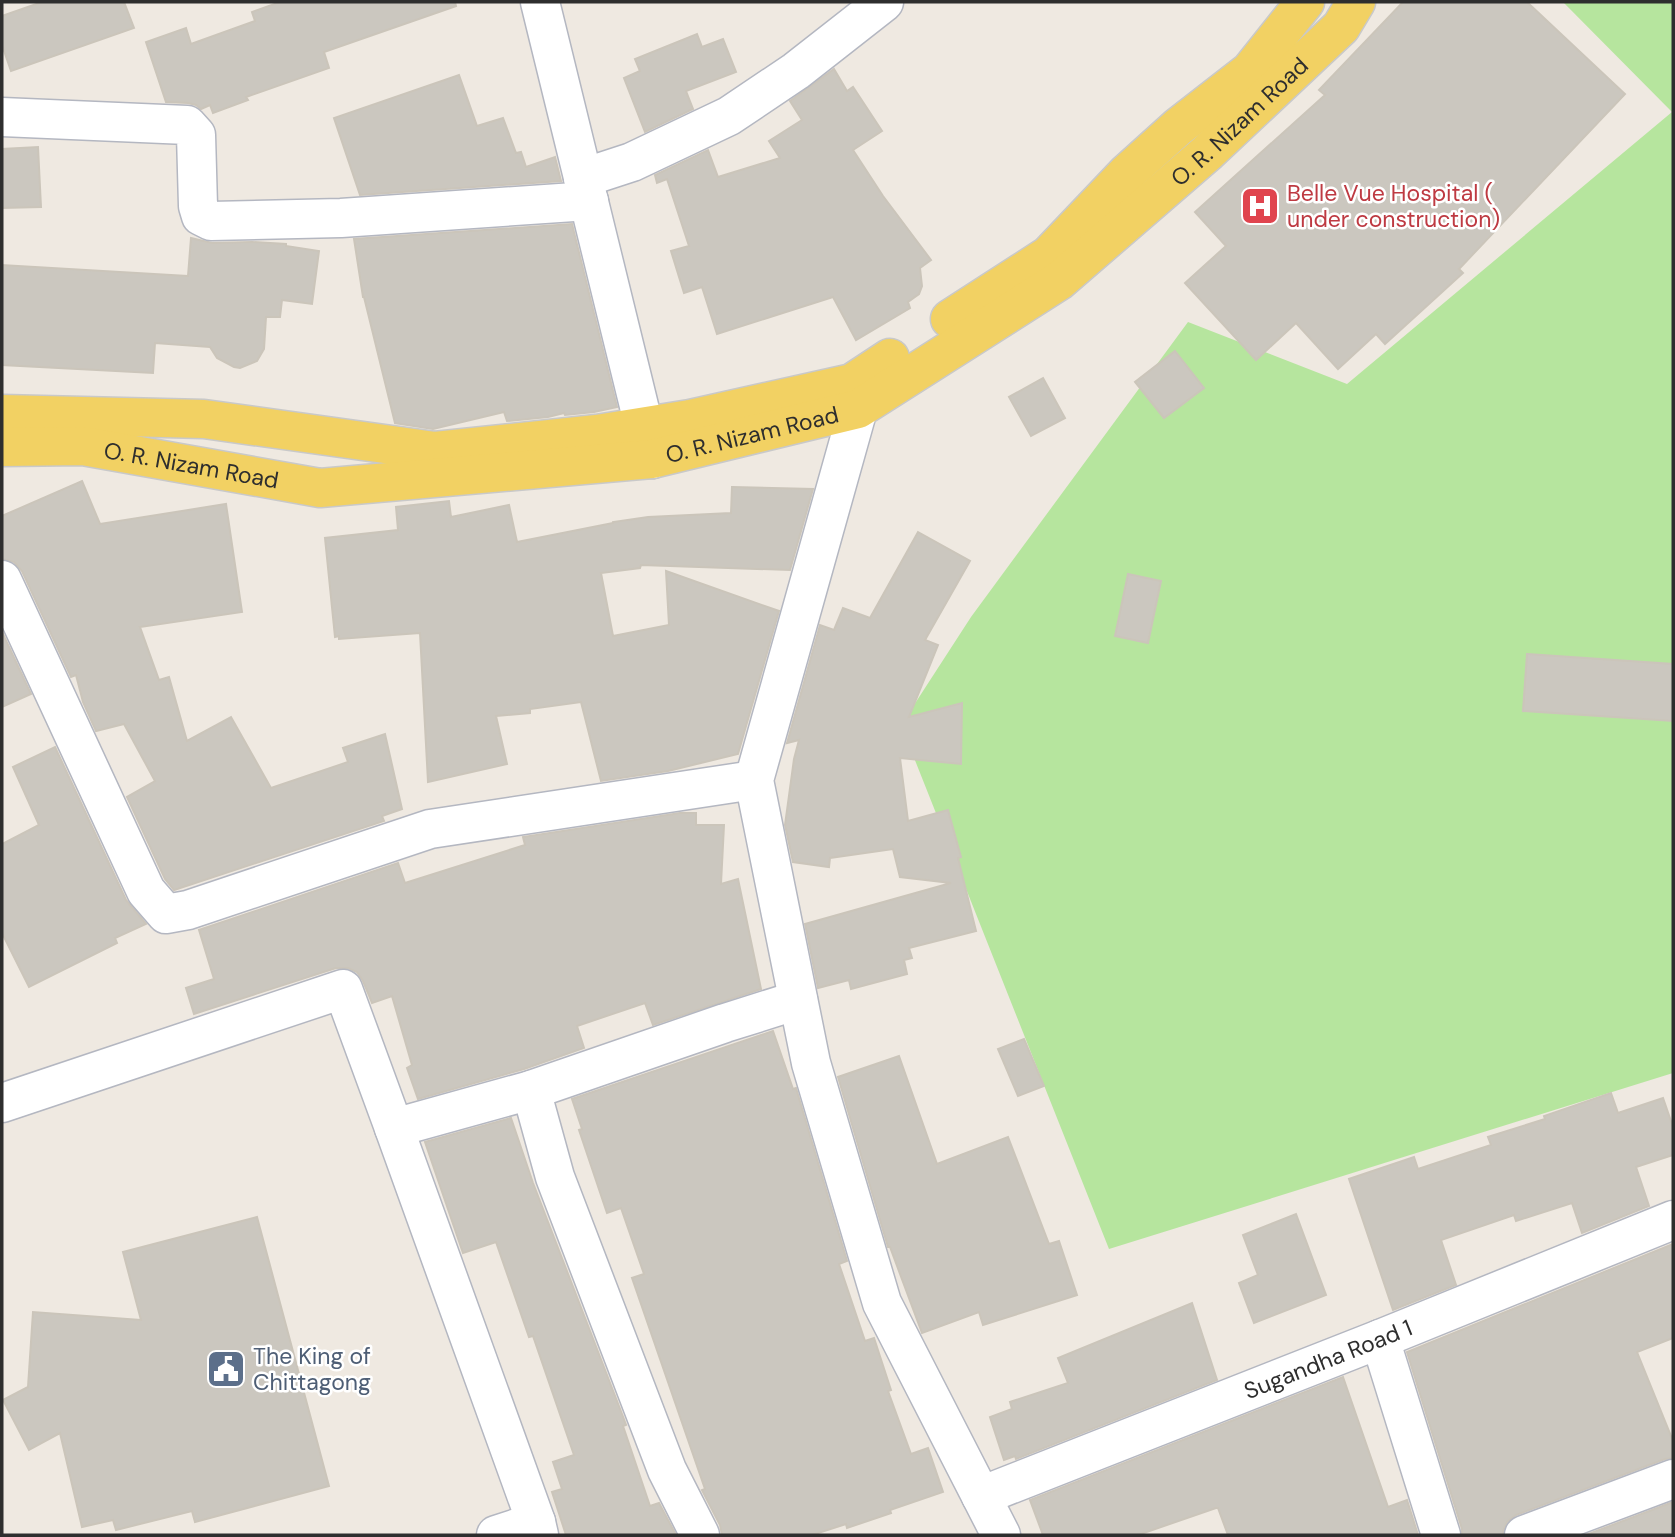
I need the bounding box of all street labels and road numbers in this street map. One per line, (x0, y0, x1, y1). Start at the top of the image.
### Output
street label: O. R. Nizam Road (1164, 51, 1315, 193)
street label: O. R. Nizam Road (663, 399, 842, 470)
street label: O. R. Nizam Road (102, 435, 281, 495)
street label: Sugandha Road 1 (1240, 1313, 1417, 1406)

